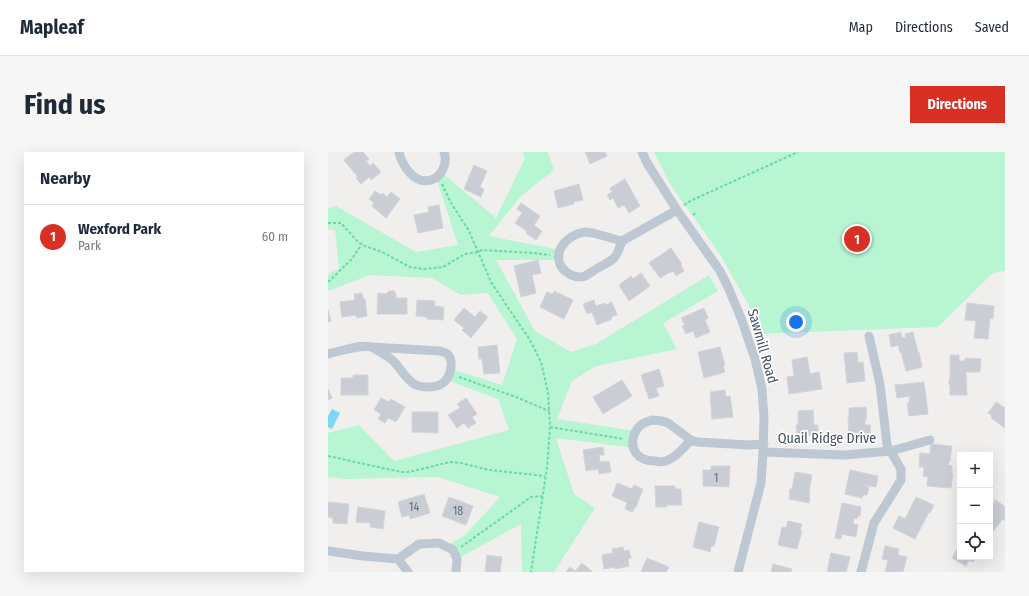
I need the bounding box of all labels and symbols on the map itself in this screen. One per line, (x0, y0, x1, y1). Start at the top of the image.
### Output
pin: 1 (844, 224, 870, 254)
street label: Sawmill Road (744, 307, 781, 385)
your location (786, 312, 806, 332)
street label: Quail Ridge Drive (778, 430, 876, 447)
house number: 1 (714, 471, 718, 485)
house number: 14 (409, 500, 419, 514)
house number: 18 (453, 504, 463, 518)

